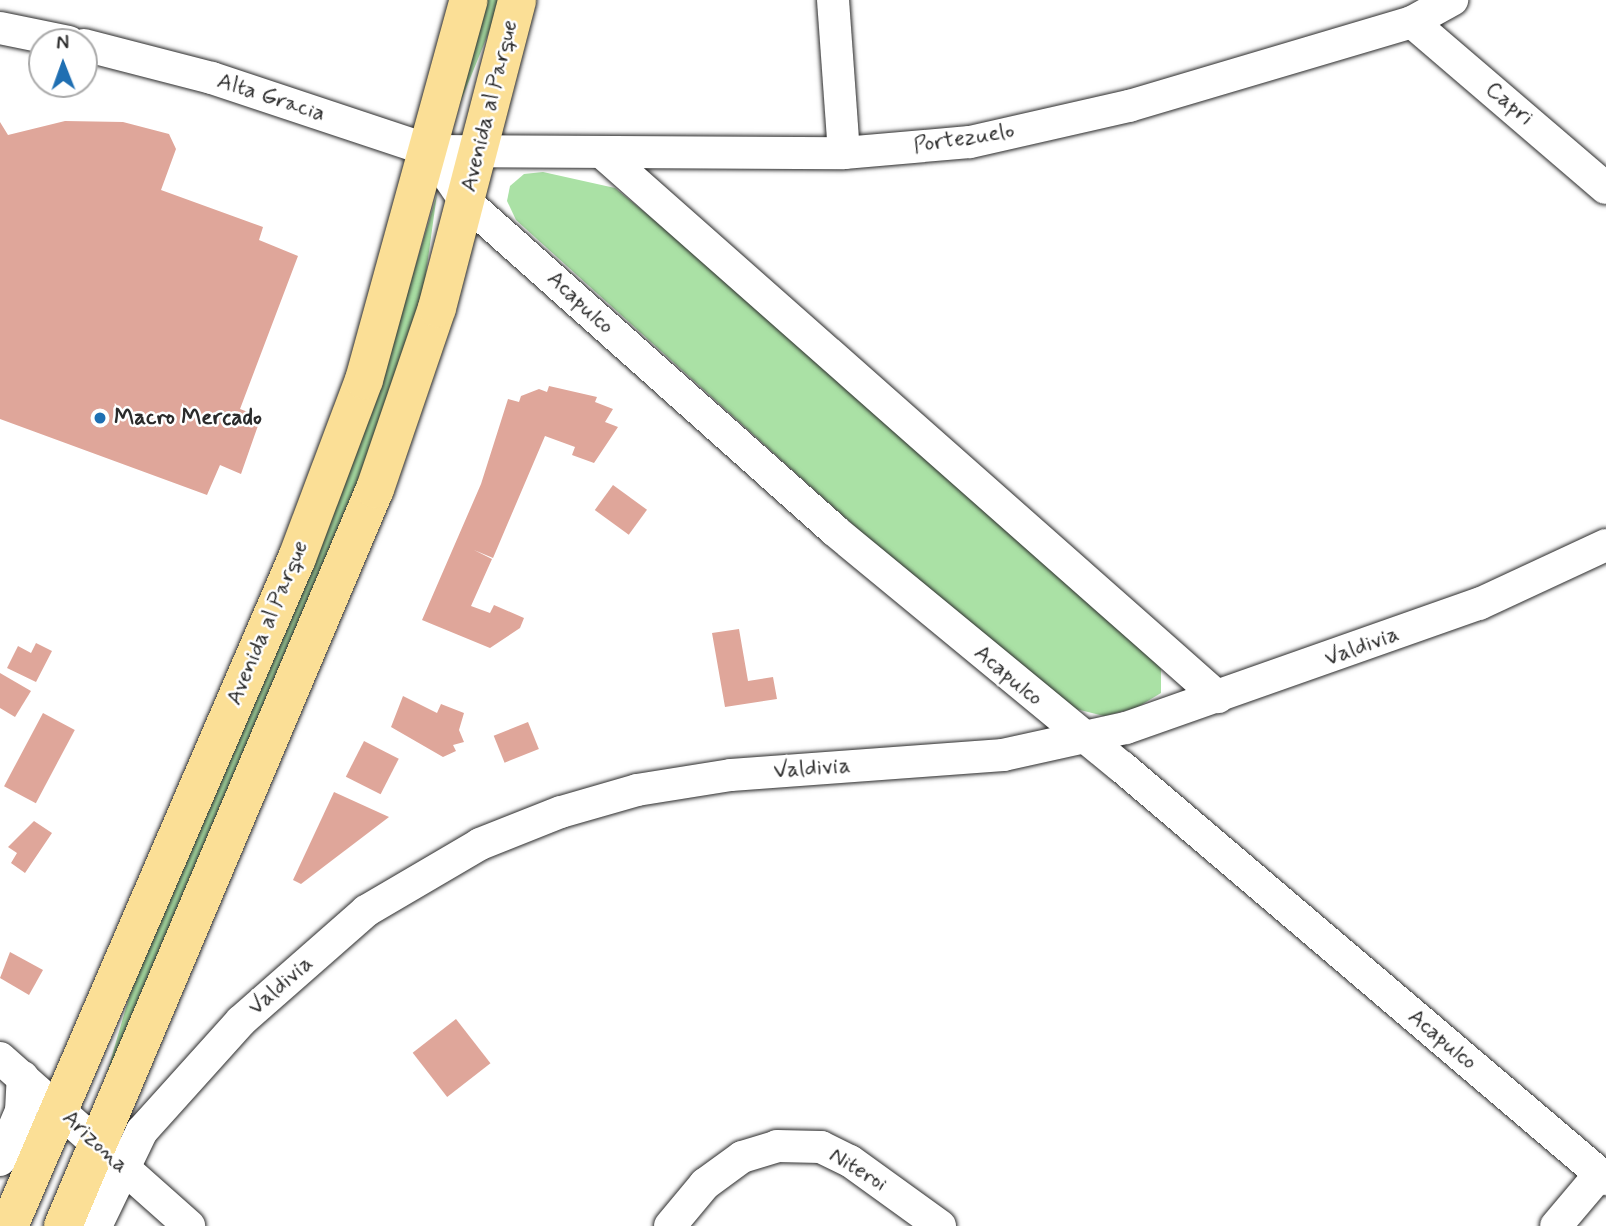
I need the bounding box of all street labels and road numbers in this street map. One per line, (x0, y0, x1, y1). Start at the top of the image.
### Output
street label: Avenida al Parque (456, 19, 524, 193)
street label: Alta Gracia (214, 68, 328, 128)
street label: Capri (1479, 76, 1539, 132)
street label: Portezuelo (912, 117, 1016, 161)
street label: Acapulco (541, 265, 619, 341)
street label: Avenida al Parque (221, 538, 315, 708)
street label: Valdivia (1321, 621, 1403, 673)
street label: Acapulco (968, 639, 1048, 713)
street label: Valdivia (772, 753, 852, 785)
street label: Valdivia (243, 950, 319, 1022)
street label: Acapulco (1402, 1003, 1482, 1077)
street label: Arizona (56, 1104, 134, 1180)
street label: Niteroi (824, 1142, 892, 1198)

